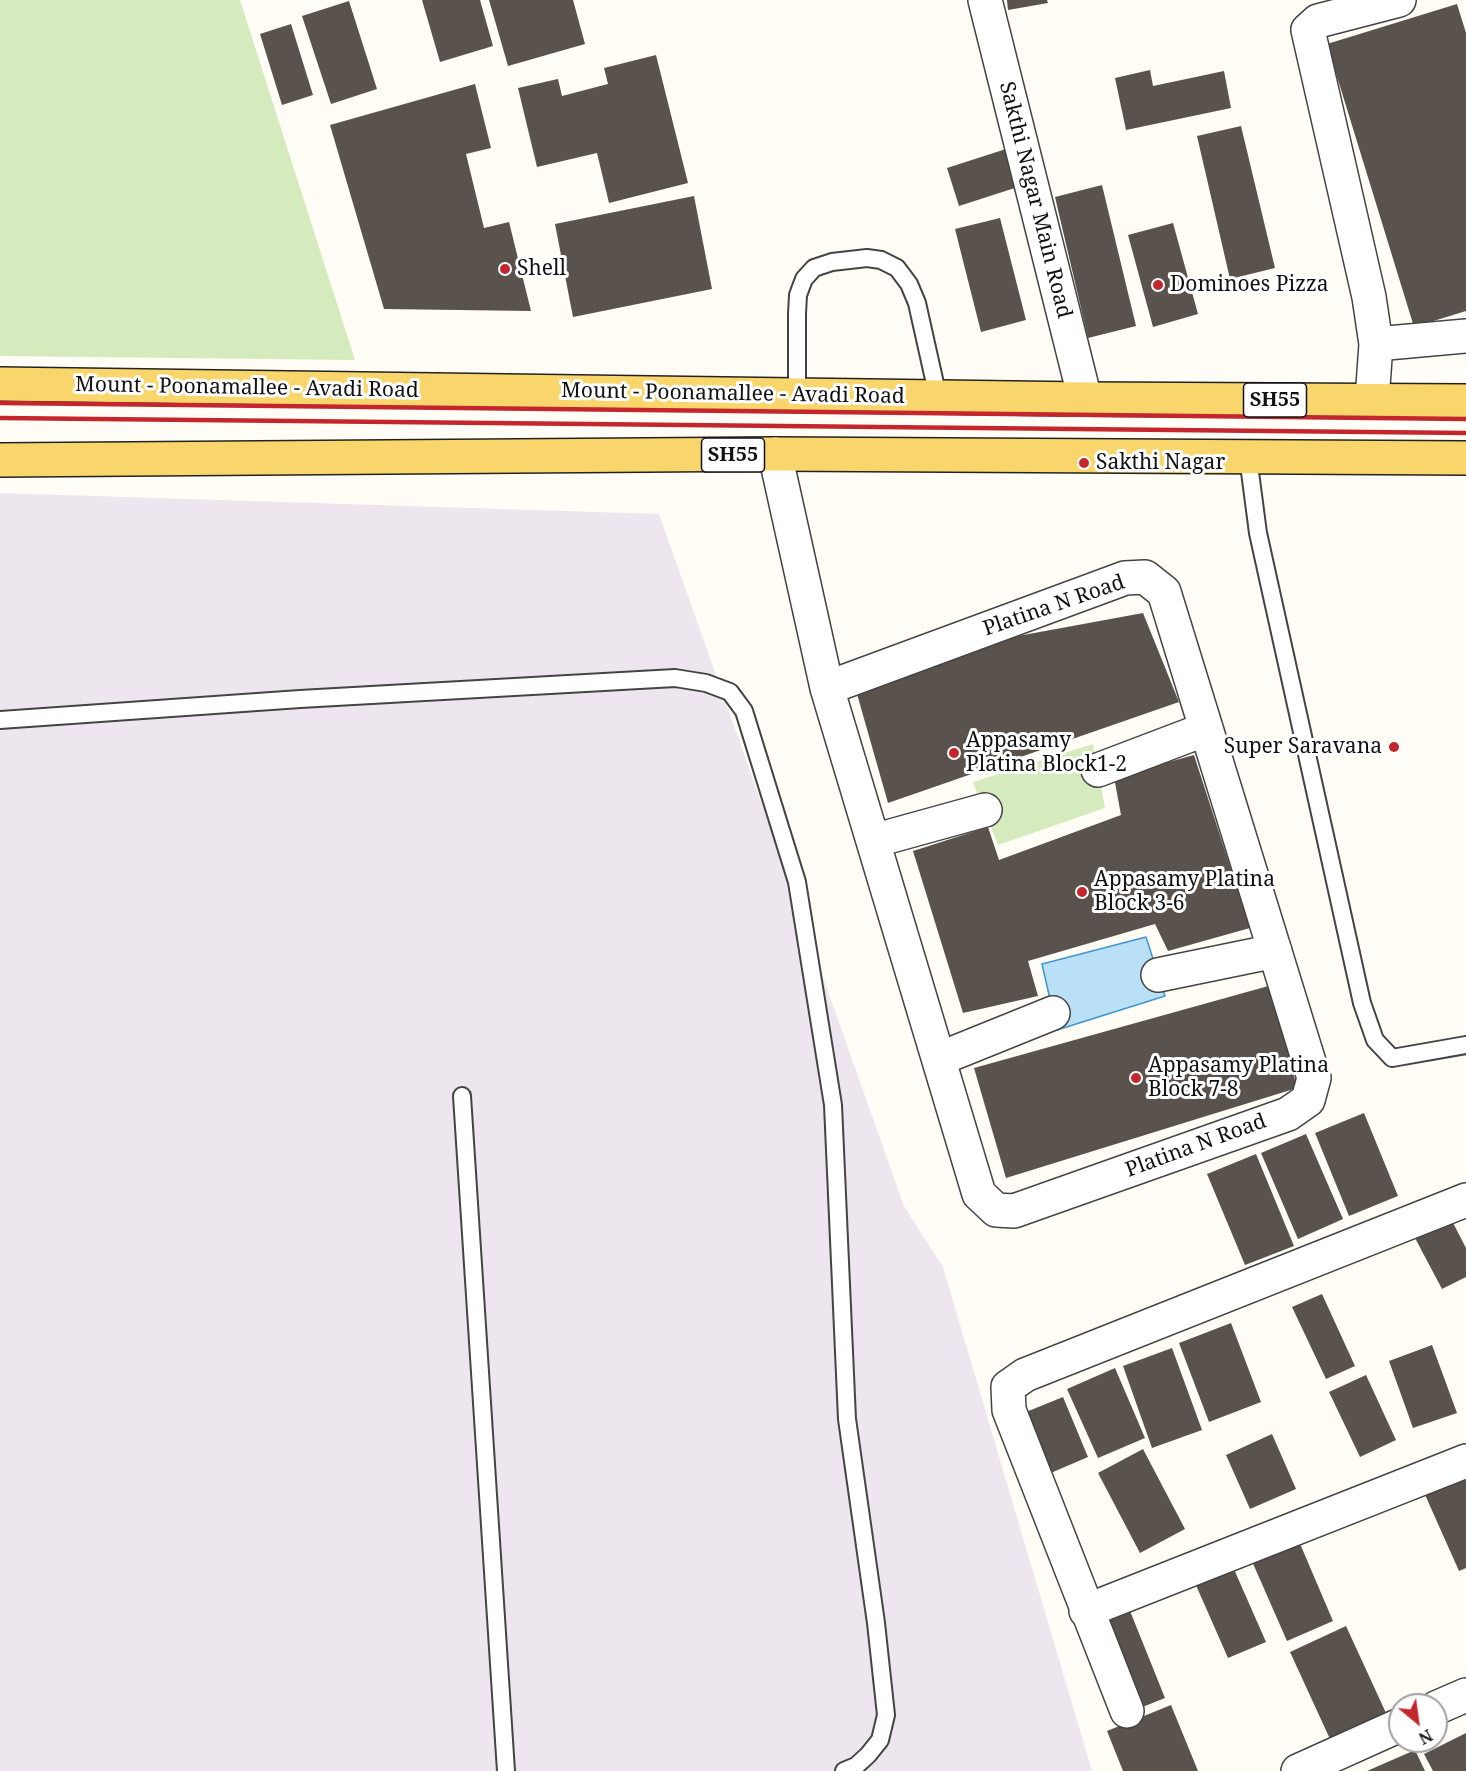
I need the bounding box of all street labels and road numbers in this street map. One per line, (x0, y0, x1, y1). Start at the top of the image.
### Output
street label: Sakthi Nagar Main Road (993, 79, 1077, 321)
street label: Mount - Poonamallee - Avadi Road (75, 372, 419, 404)
street label: Mount - Poonamallee - Avadi Road (561, 378, 905, 410)
road number: SH55 (1244, 383, 1306, 417)
road number: SH55 (702, 438, 764, 472)
street label: Platina N Road (980, 570, 1128, 642)
street label: Platina N Road (1122, 1109, 1270, 1183)

